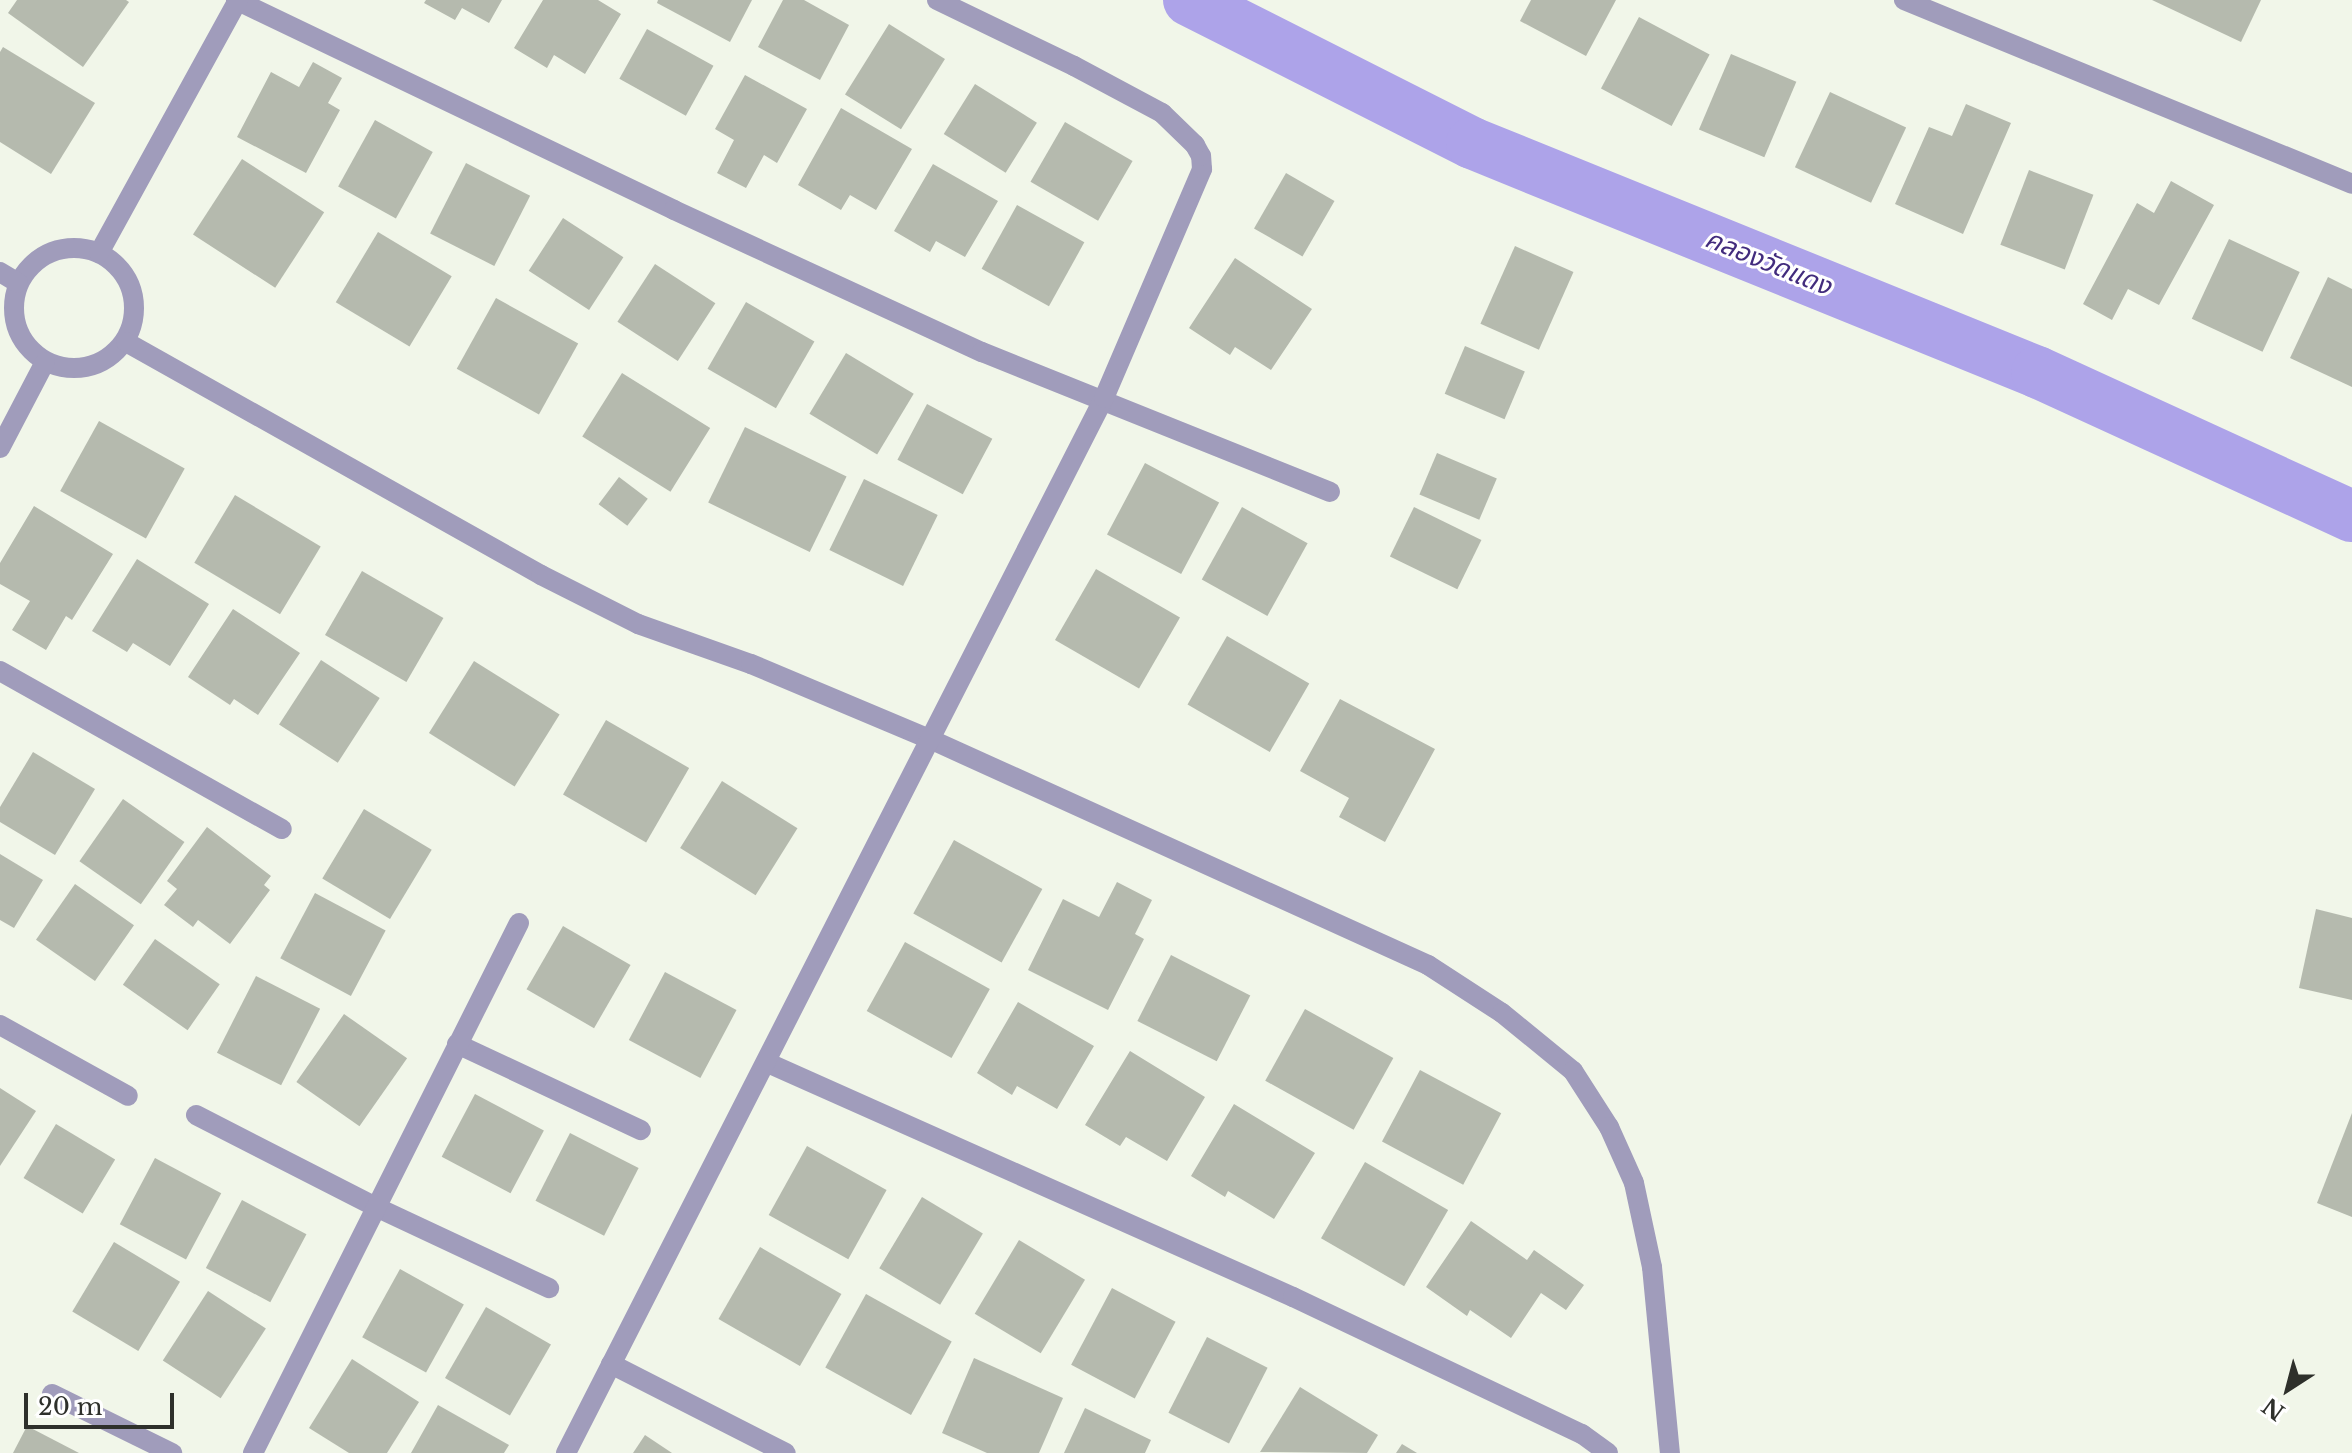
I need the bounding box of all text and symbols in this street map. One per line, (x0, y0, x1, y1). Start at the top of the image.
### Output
water label: คลองวัดแดง (1701, 224, 1835, 302)
north arrow (2248, 1349, 2328, 1429)
scale bar (28, 1377, 178, 1427)
text: 20 m (38, 1392, 103, 1421)
text: N (2257, 1392, 2290, 1426)

